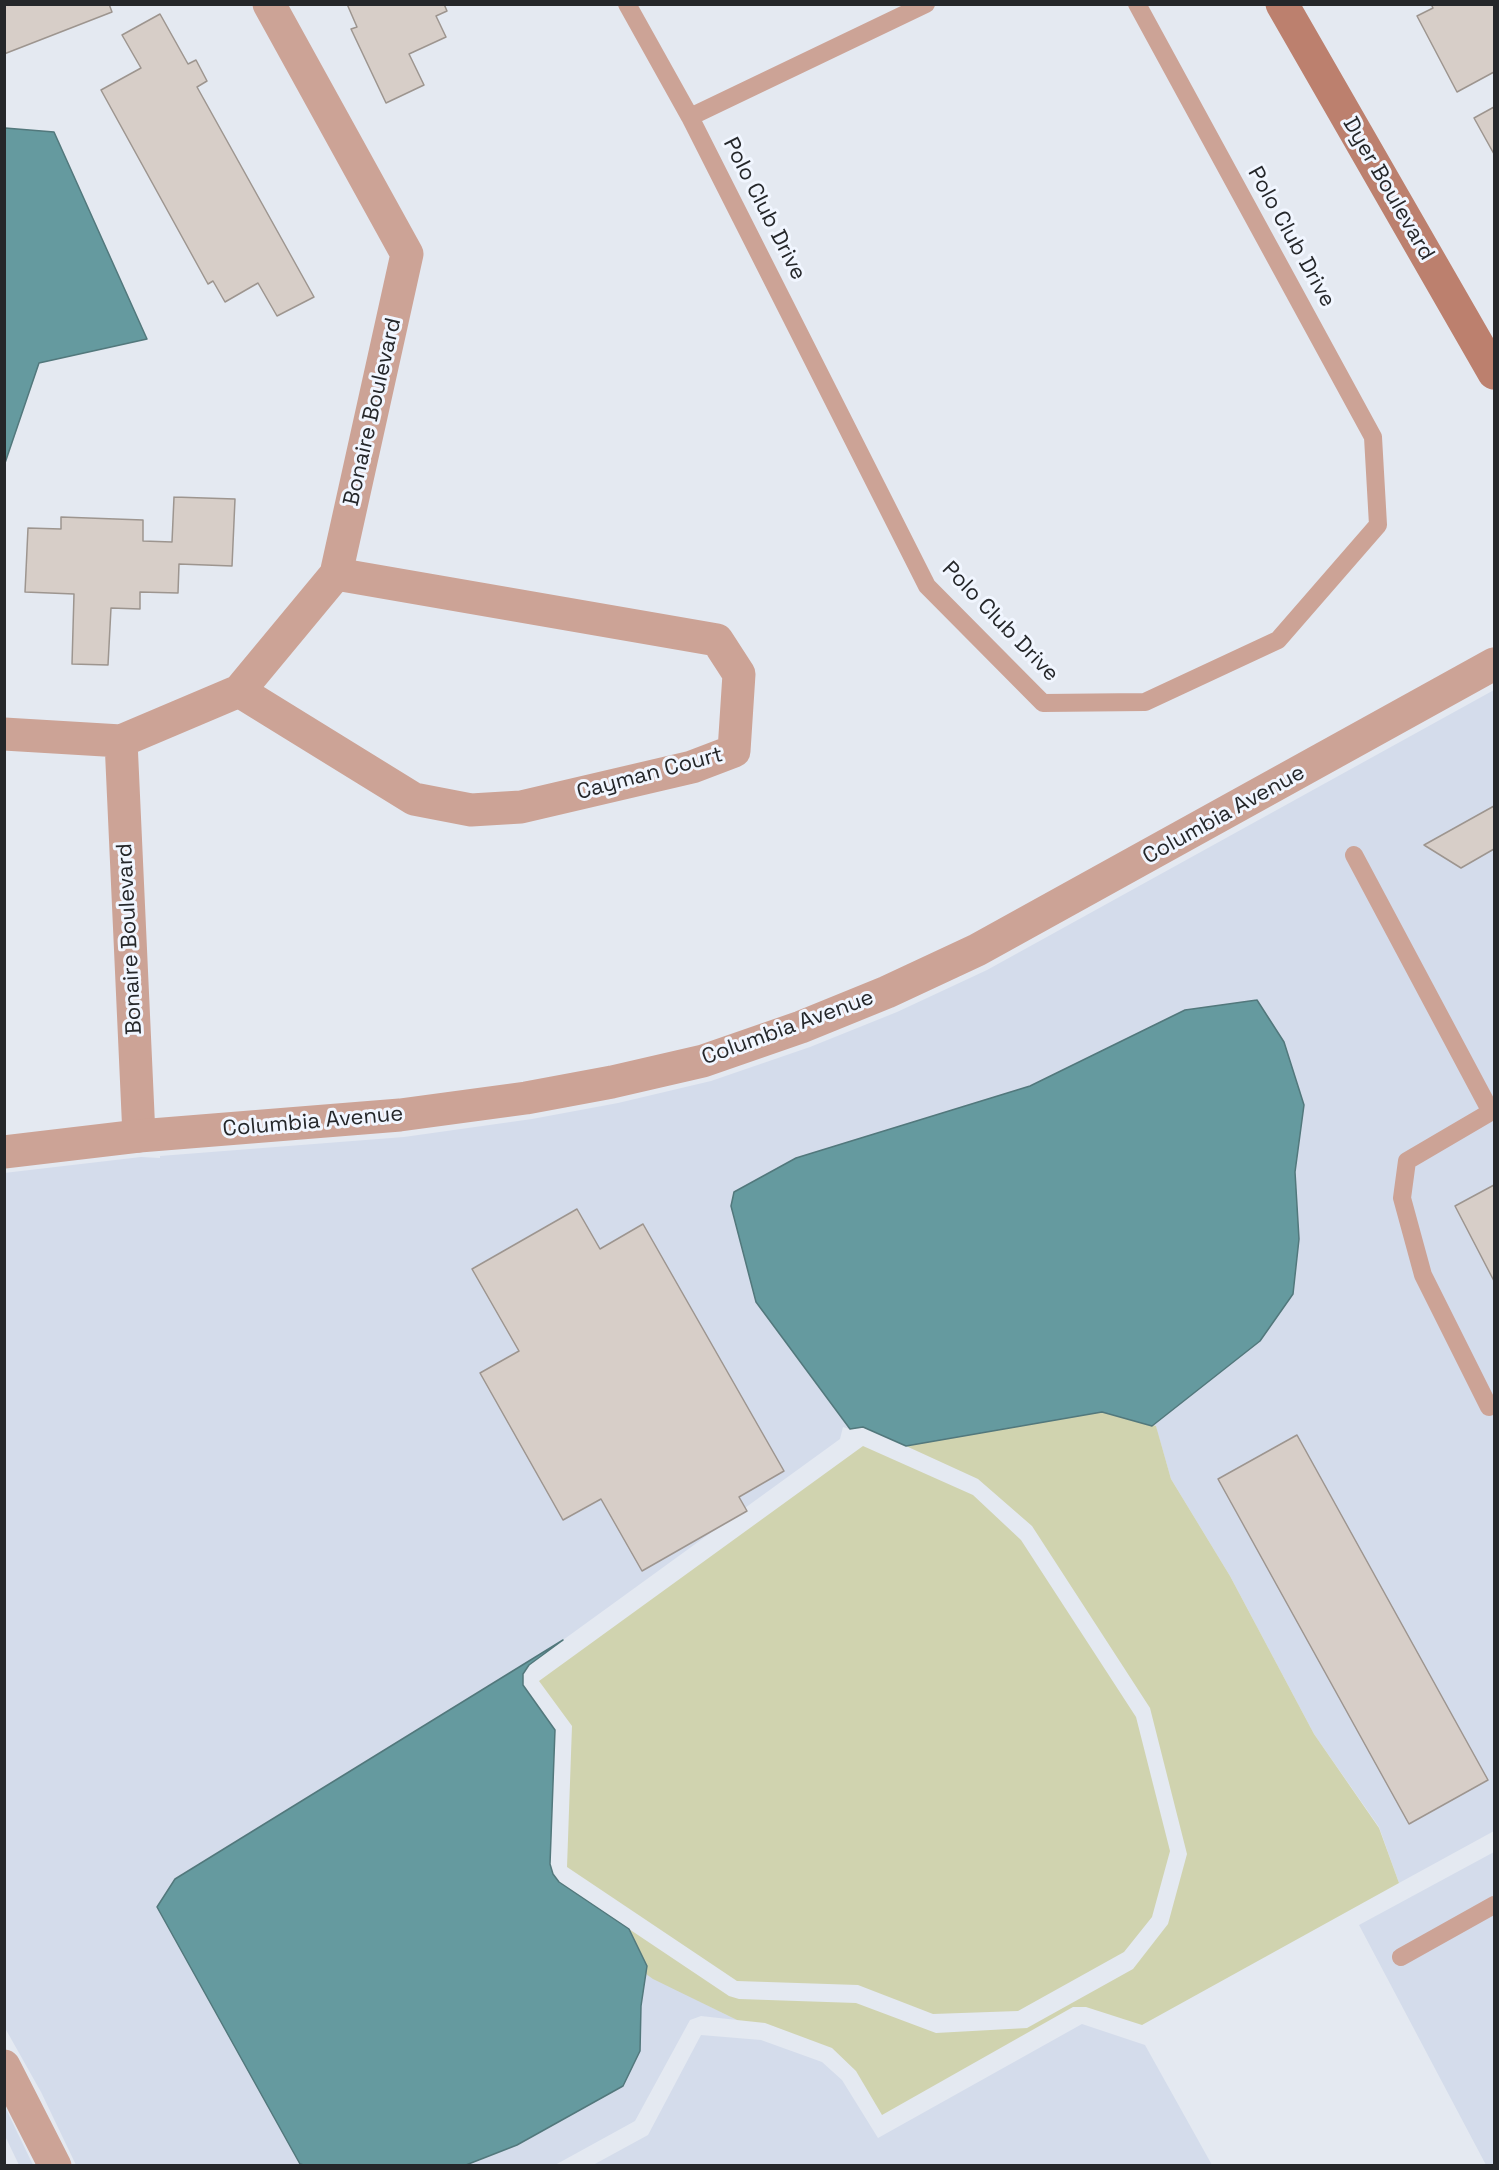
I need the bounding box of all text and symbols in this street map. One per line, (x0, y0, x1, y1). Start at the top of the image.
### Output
street label: Dyer Boulevard (1336, 113, 1440, 265)
street label: Polo Club Drive (717, 133, 811, 285)
street label: Polo Club Drive (1241, 162, 1341, 312)
street label: Bonaire Boulevard (339, 315, 407, 509)
street label: Polo Club Drive (936, 557, 1064, 687)
street label: Cayman Court (574, 742, 726, 806)
street label: Columbia Avenue (1138, 760, 1310, 870)
street label: Bonaire Boulevard (112, 842, 148, 1036)
street label: Columbia Avenue (698, 985, 878, 1071)
street label: Columbia Avenue (222, 1101, 404, 1143)

